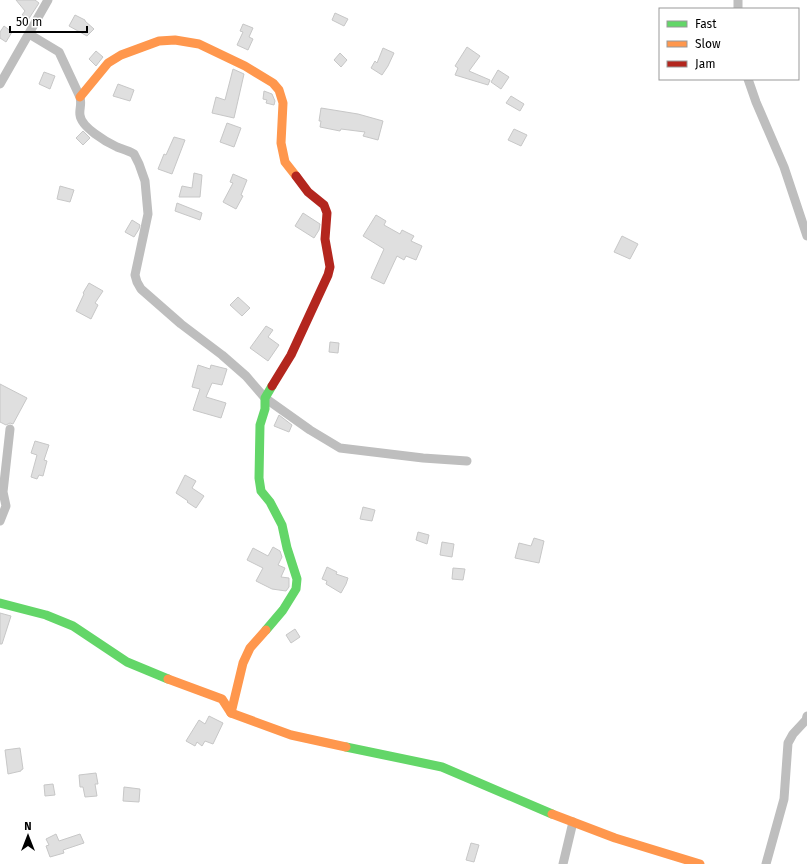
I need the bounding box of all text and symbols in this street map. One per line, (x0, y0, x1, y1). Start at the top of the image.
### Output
scale bar (10, 8, 87, 34)
legend (659, 8, 799, 80)
text: 50 m (16, 15, 42, 29)
text: Fast (695, 17, 717, 31)
text: Slow (695, 37, 721, 51)
text: Jam (695, 57, 715, 71)
north arrow (8, 816, 48, 856)
text: N (24, 820, 32, 833)

